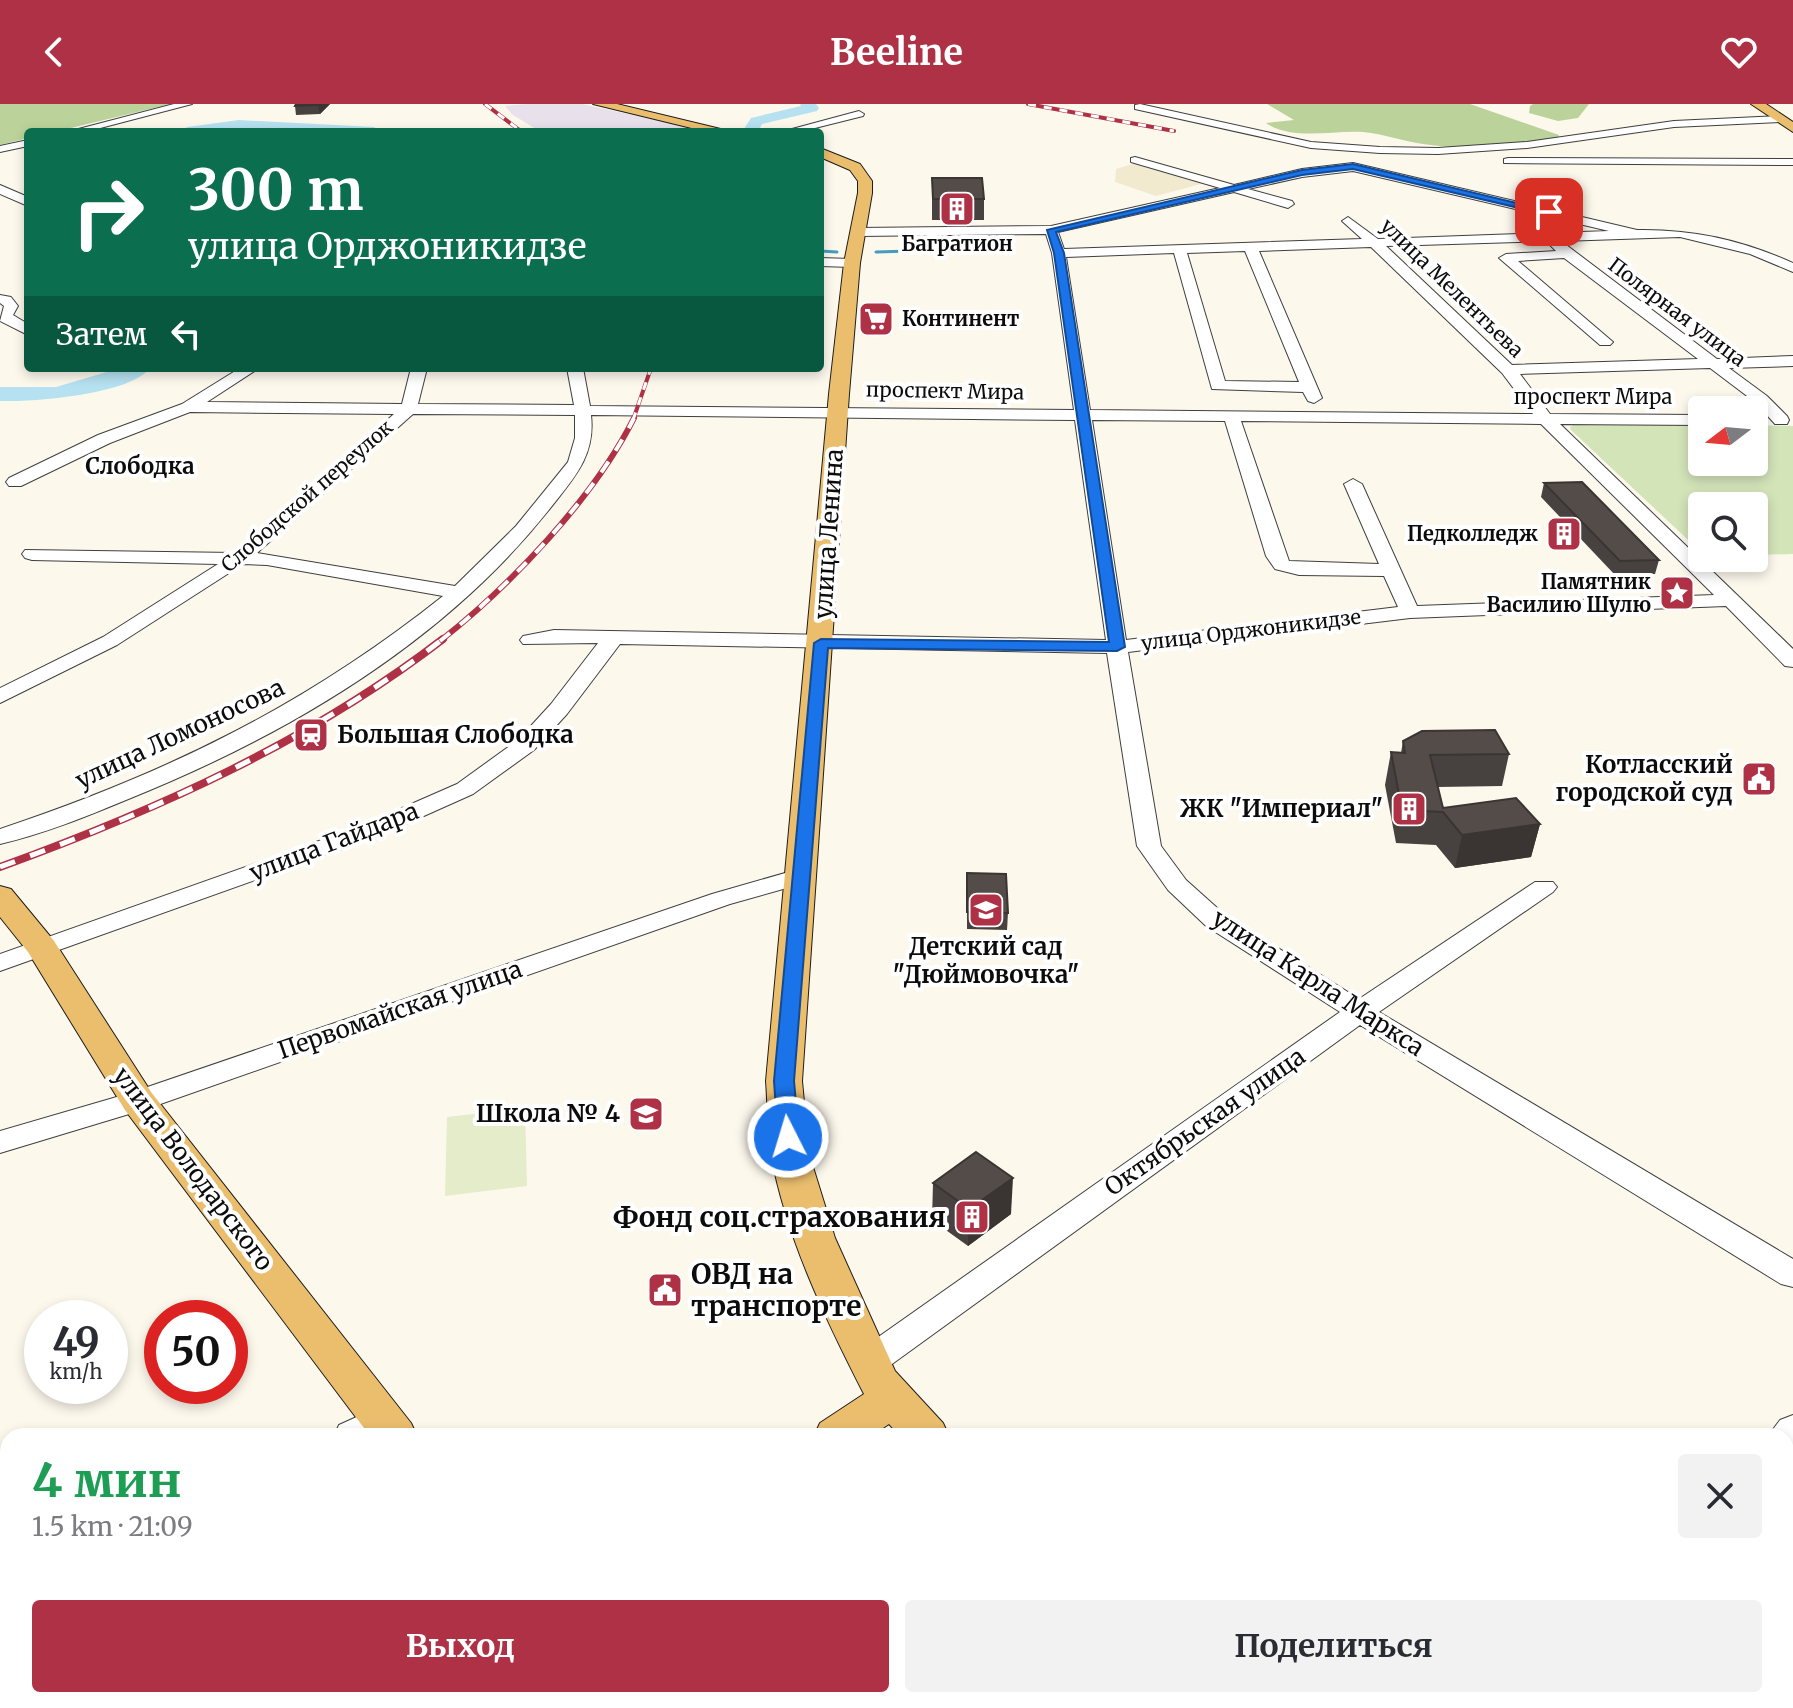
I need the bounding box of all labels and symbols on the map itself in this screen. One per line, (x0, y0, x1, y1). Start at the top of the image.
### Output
pin (1515, 178, 1583, 246)
building icon: Багратион (938, 190, 976, 228)
street label: улица Мелентьева (1376, 213, 1529, 363)
place label: Багратион (901, 231, 1013, 256)
street label: Полярная улица (1604, 252, 1751, 372)
supermarket icon: Континент (857, 300, 895, 338)
place label: Континент (902, 306, 1019, 331)
street label: проспект Мира (866, 377, 1025, 404)
street label: проспект Мира (1514, 384, 1672, 409)
north arrow (1688, 396, 1768, 476)
street label: Слободской переулок (216, 414, 398, 577)
street label: улица Ленина (807, 448, 850, 620)
district label: Слободка (86, 452, 195, 480)
building icon: Педколледж (1545, 515, 1583, 553)
place label: Педколледж (1407, 521, 1538, 546)
place label: Памятник Василию Шулю (1487, 569, 1652, 617)
place icon: Памятник Василию Шулю (1658, 574, 1696, 612)
street label: улица Орджоникидзе (1140, 604, 1362, 655)
street label: улица Ломоносова (70, 672, 289, 796)
station icon: Большая Слободка (292, 716, 330, 754)
place label: Большая Слободка (337, 719, 574, 750)
place label: Котласский городской суд (1556, 749, 1733, 808)
public building icon: Котласский городской суд (1740, 760, 1778, 798)
building icon: ЖК "Империал" (1390, 790, 1428, 828)
place label: ЖК "Империал" (1180, 793, 1383, 824)
street label: улица Гайдара (245, 795, 423, 888)
school or university icon: Детский сад "Дюймовочка" (967, 891, 1005, 929)
street label: улица Карла Маркса (1206, 902, 1430, 1063)
place label: Детский сад "Дюймовочка" (893, 931, 1079, 990)
street label: Первомайская улица (274, 953, 526, 1066)
street label: Октябрьская улица (1098, 1041, 1311, 1202)
street label: улица Володарского (107, 1061, 280, 1277)
school or university icon: Школа № 4 (627, 1095, 665, 1133)
position arrow (746, 1095, 830, 1179)
place label: Школа № 4 (476, 1098, 620, 1129)
building icon: Фонд соц.страхования (953, 1198, 991, 1236)
place label: Фонд соц.страхования (613, 1199, 946, 1235)
place label: ОВД на транспорте (691, 1256, 861, 1324)
public building icon: ОВД на транспорте (646, 1271, 684, 1309)
speed limit sign: 50 (144, 1300, 248, 1404)

